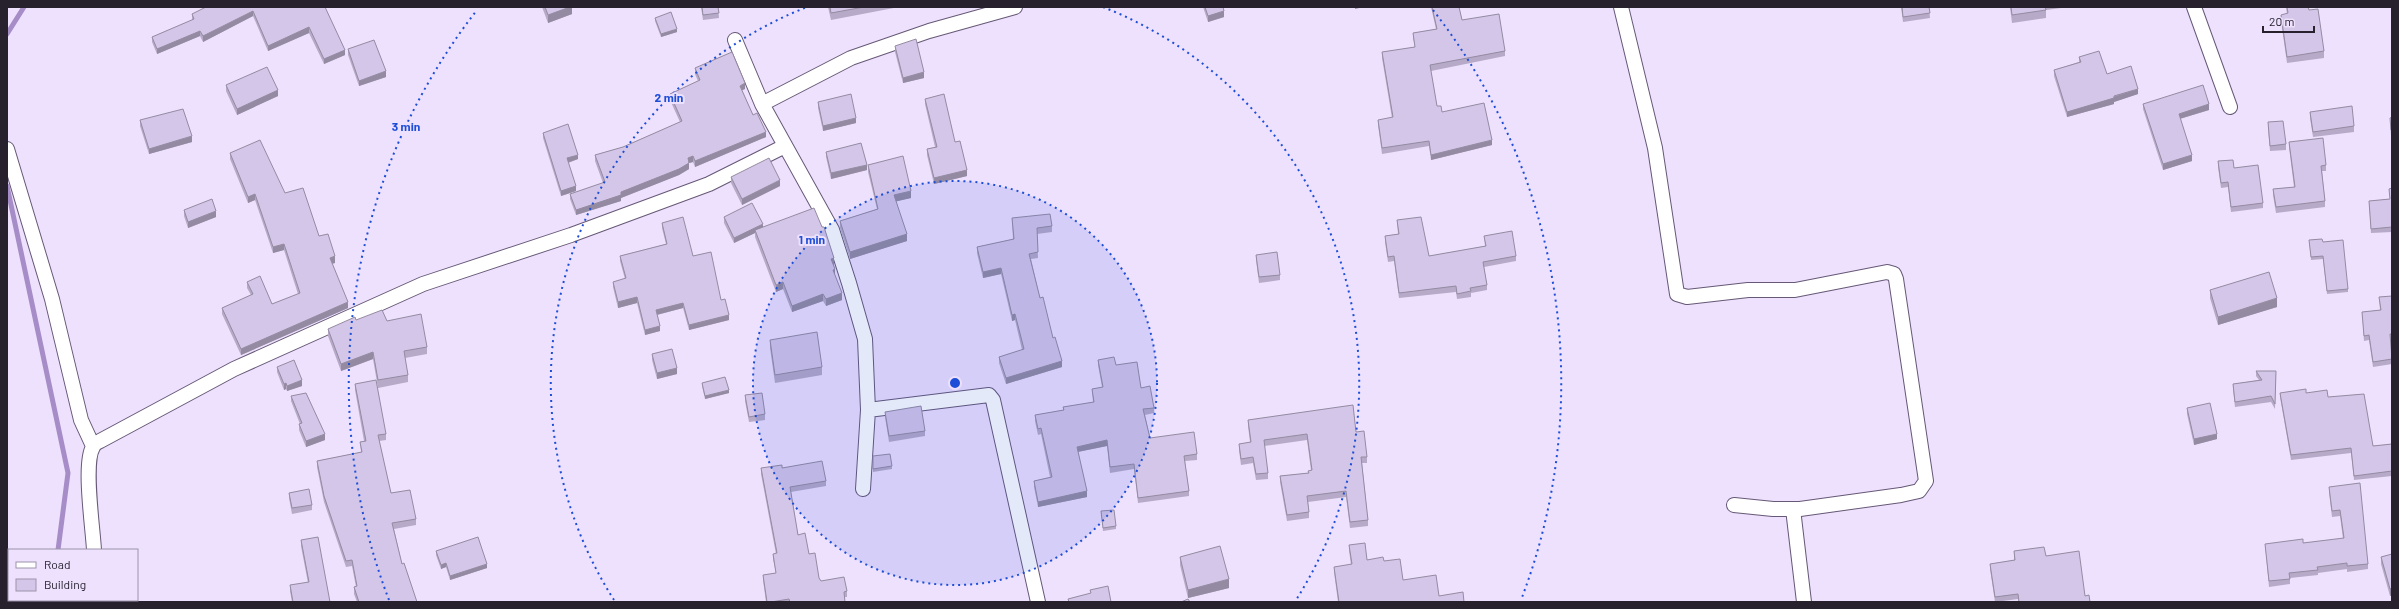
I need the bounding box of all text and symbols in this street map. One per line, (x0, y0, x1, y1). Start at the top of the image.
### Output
scale bar (2263, 8, 2314, 34)
text: 20 m (2269, 14, 2295, 28)
text: 2 min (655, 90, 683, 104)
text: 3 min (392, 119, 420, 133)
text: 1 min (799, 232, 825, 246)
centre of rings (948, 376, 962, 390)
legend (8, 549, 138, 601)
text: Road (44, 557, 71, 571)
text: Building (44, 577, 86, 591)

